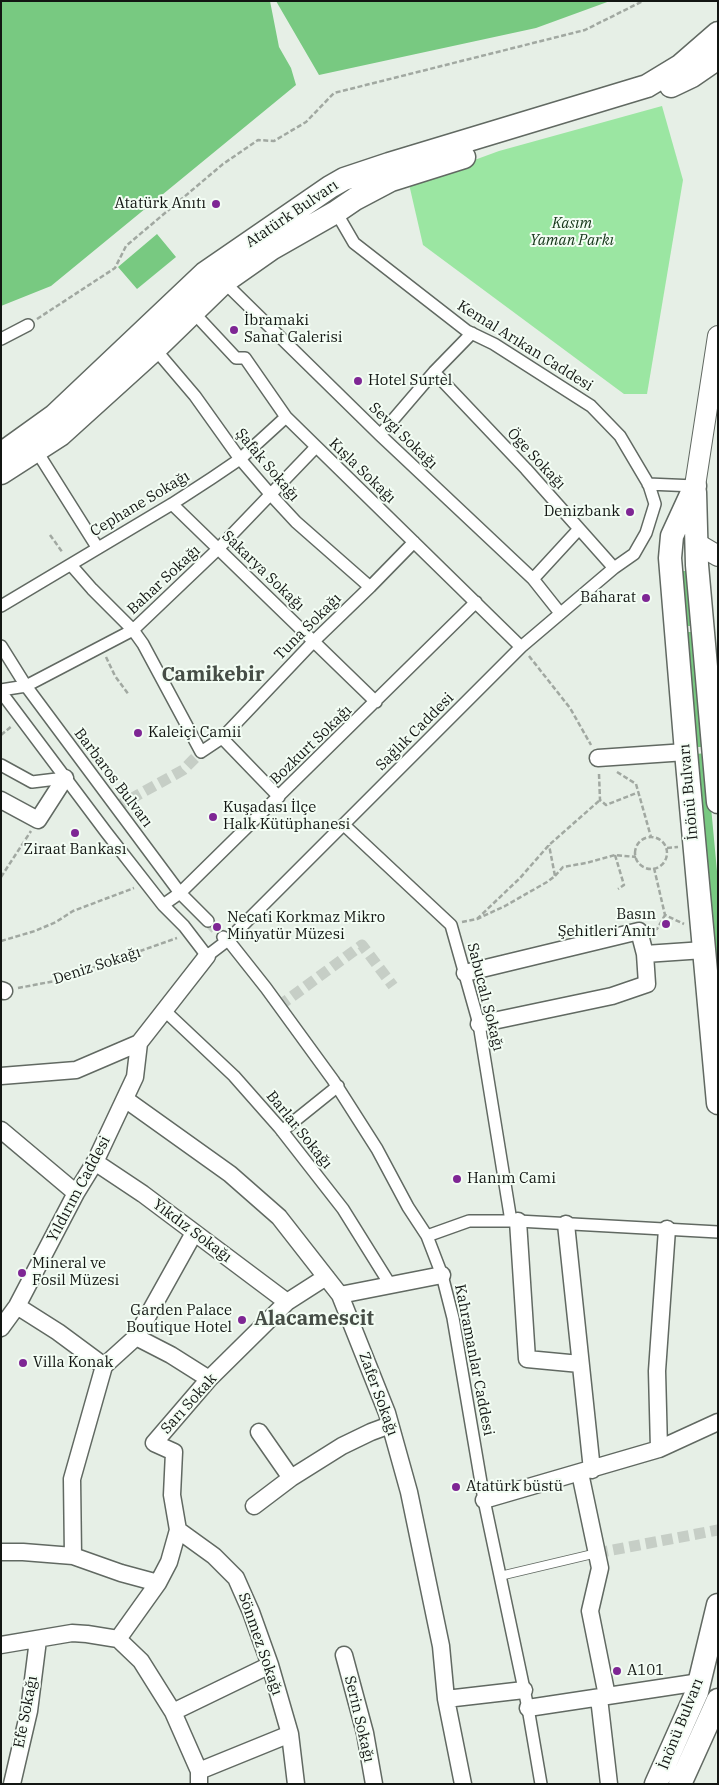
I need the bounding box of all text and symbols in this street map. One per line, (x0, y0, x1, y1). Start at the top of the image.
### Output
street label: Atatürk Bulvarı (242, 176, 342, 252)
place label: Atatürk Anıtı (115, 195, 206, 213)
marker: Atatürk Anıtı (210, 198, 222, 210)
park label: Kasım Yaman Parkı (530, 215, 614, 250)
street label: Kemal Arıkan Caddesi (454, 297, 596, 395)
place label: İbramaki Sanat Galerisi (244, 312, 343, 347)
marker: İbramaki Sanat Galerisi (228, 324, 240, 336)
place label: Hotel Surtel (368, 372, 452, 390)
marker: Hotel Surtel (352, 375, 364, 387)
street label: Sevgi Sokağı (365, 399, 441, 473)
street label: Şafak Sokağı (231, 425, 303, 505)
street label: Öge Sokağı (503, 425, 569, 493)
street label: Kışla Sokağı (325, 435, 399, 507)
street label: Cephane Sokağı (87, 467, 193, 541)
place label: Denizbank (544, 503, 620, 521)
marker: Denizbank (624, 506, 636, 518)
street label: Sakarya Sokağı (218, 527, 308, 615)
street label: Bahar Sokağı (124, 542, 204, 618)
place label: Baharat (580, 589, 636, 607)
street label: Tuna Sokağı (271, 590, 345, 664)
marker: Baharat (640, 592, 652, 604)
district label: Camikebir (161, 663, 265, 687)
street label: Sağlık Caddesi (372, 689, 458, 775)
street label: Bozkurt Sokağı (266, 702, 356, 788)
place label: Kaleiçi Camii (148, 724, 241, 742)
street label: Barbaros Bulvarı (70, 725, 156, 831)
marker: Kaleiçi Camii (132, 727, 144, 739)
street label: İnönü Bulvarı (676, 743, 702, 841)
place label: Kuşadası İlçe Halk Kütüphanesi (223, 799, 350, 834)
marker: Kuşadası İlçe Halk Kütüphanesi (207, 811, 219, 823)
marker: Ziraat Bankası (69, 827, 81, 839)
place label: Ziraat Bankası (24, 841, 126, 859)
place label: Basın Şehitleri Anıtı (558, 906, 656, 941)
place label: Necati Korkmaz Mikro Minyatür Müzesi (227, 909, 385, 944)
marker: Basın Şehitleri Anıtı (660, 918, 672, 930)
marker: Necati Korkmaz Mikro Minyatür Müzesi (211, 921, 223, 933)
street label: Sabucalı Sokağı (463, 941, 507, 1053)
street label: Deniz Sokağı (51, 943, 143, 989)
street label: Barlar Sokağı (262, 1088, 336, 1172)
street label: Yıldırım Caddesi (44, 1133, 114, 1245)
place label: Hanım Cami (467, 1170, 556, 1188)
marker: Hanım Cami (451, 1173, 463, 1185)
street label: Yıkdız Sokağı (149, 1196, 235, 1266)
place label: Mineral ve Fosil Müzesi (32, 1255, 119, 1290)
marker: Mineral ve Fosil Müzesi (16, 1267, 28, 1279)
street label: Kahramanlar Caddesi (450, 1283, 498, 1437)
place label: Garden Palace Boutique Hotel (126, 1302, 232, 1337)
district label: Alacamescit (254, 1307, 374, 1331)
marker: Garden Palace Boutique Hotel (236, 1314, 248, 1326)
street label: Zafer Sokağı (355, 1350, 401, 1438)
place label: Villa Konak (33, 1354, 113, 1372)
marker: Villa Konak (17, 1357, 29, 1369)
street label: Sarı Sokak (157, 1370, 221, 1438)
place label: Atatürk büstü (466, 1478, 563, 1496)
marker: Atatürk büstü (450, 1481, 462, 1493)
street label: Sönmez Sokağı (234, 1590, 286, 1698)
place label: A101 (627, 1662, 664, 1680)
marker: A101 (611, 1665, 623, 1677)
street label: Efe Sokağı (10, 1674, 42, 1750)
street label: Serin Sokağı (340, 1674, 378, 1764)
street label: İnönü Bulvarı (655, 1676, 707, 1772)

